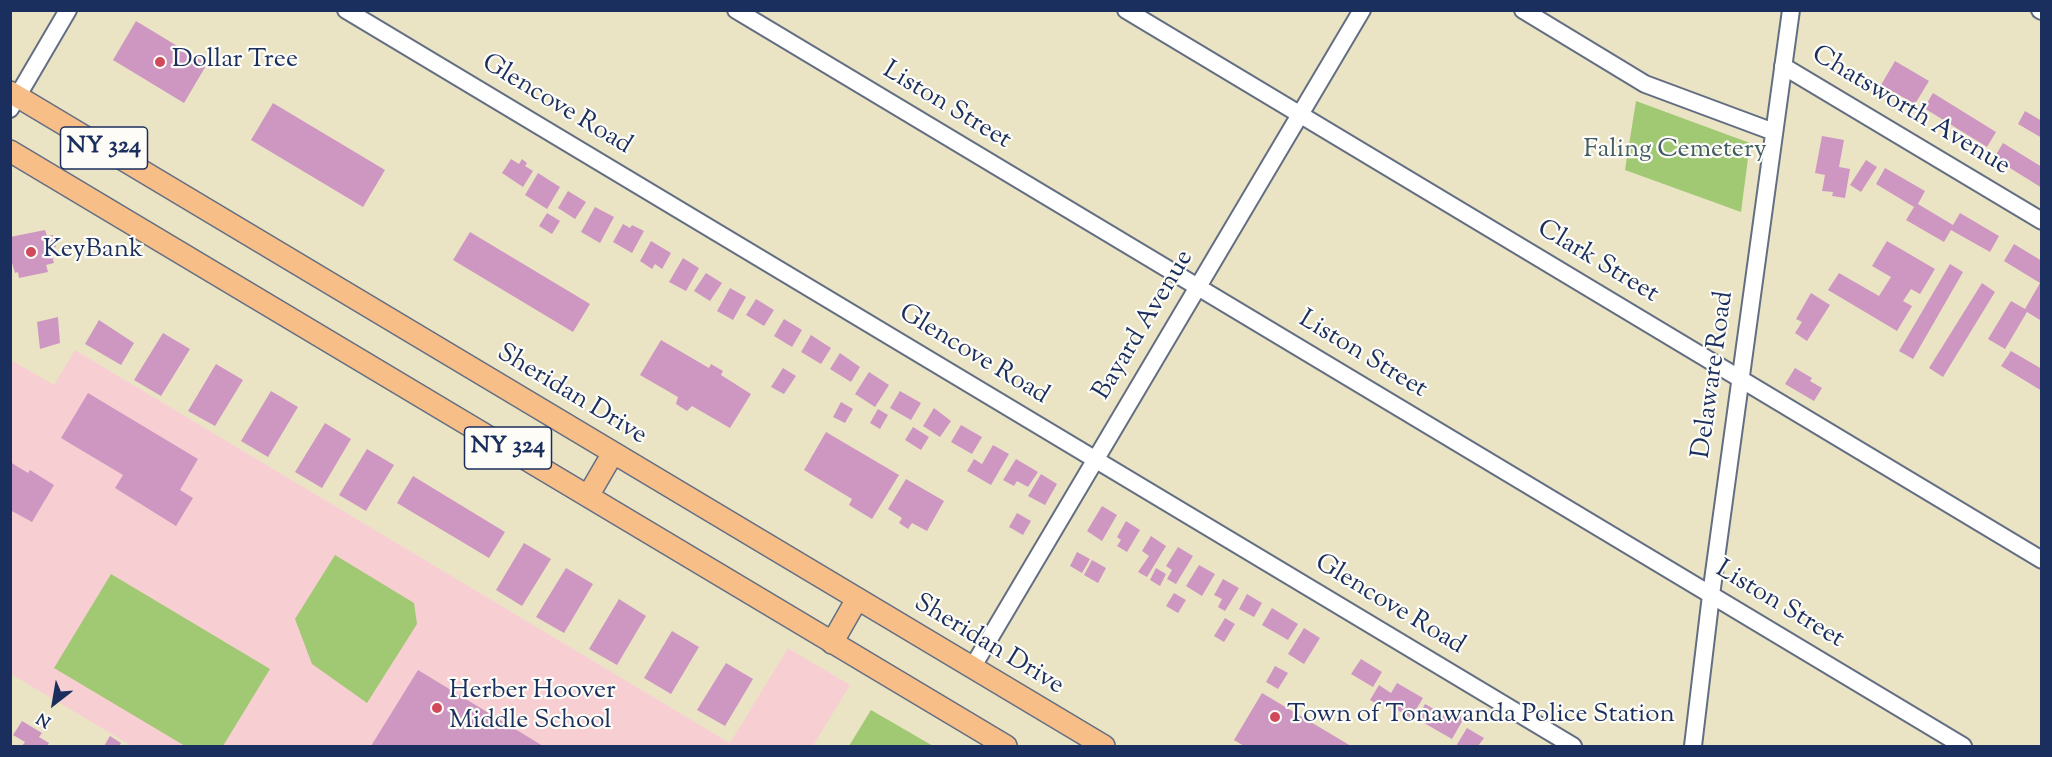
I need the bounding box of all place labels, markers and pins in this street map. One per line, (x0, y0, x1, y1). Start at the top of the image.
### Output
place label: Dollar Tree (172, 46, 298, 78)
marker: Dollar Tree (153, 55, 167, 69)
place label: KeyBank (43, 236, 143, 268)
marker: KeyBank (24, 245, 38, 259)
place label: Herber Hoover Middle School (449, 677, 616, 738)
marker: Herber Hoover Middle School (430, 701, 444, 715)
place label: Town of Tonawanda Police Station (1287, 701, 1675, 733)
marker: Town of Tonawanda Police Station (1268, 710, 1282, 724)

